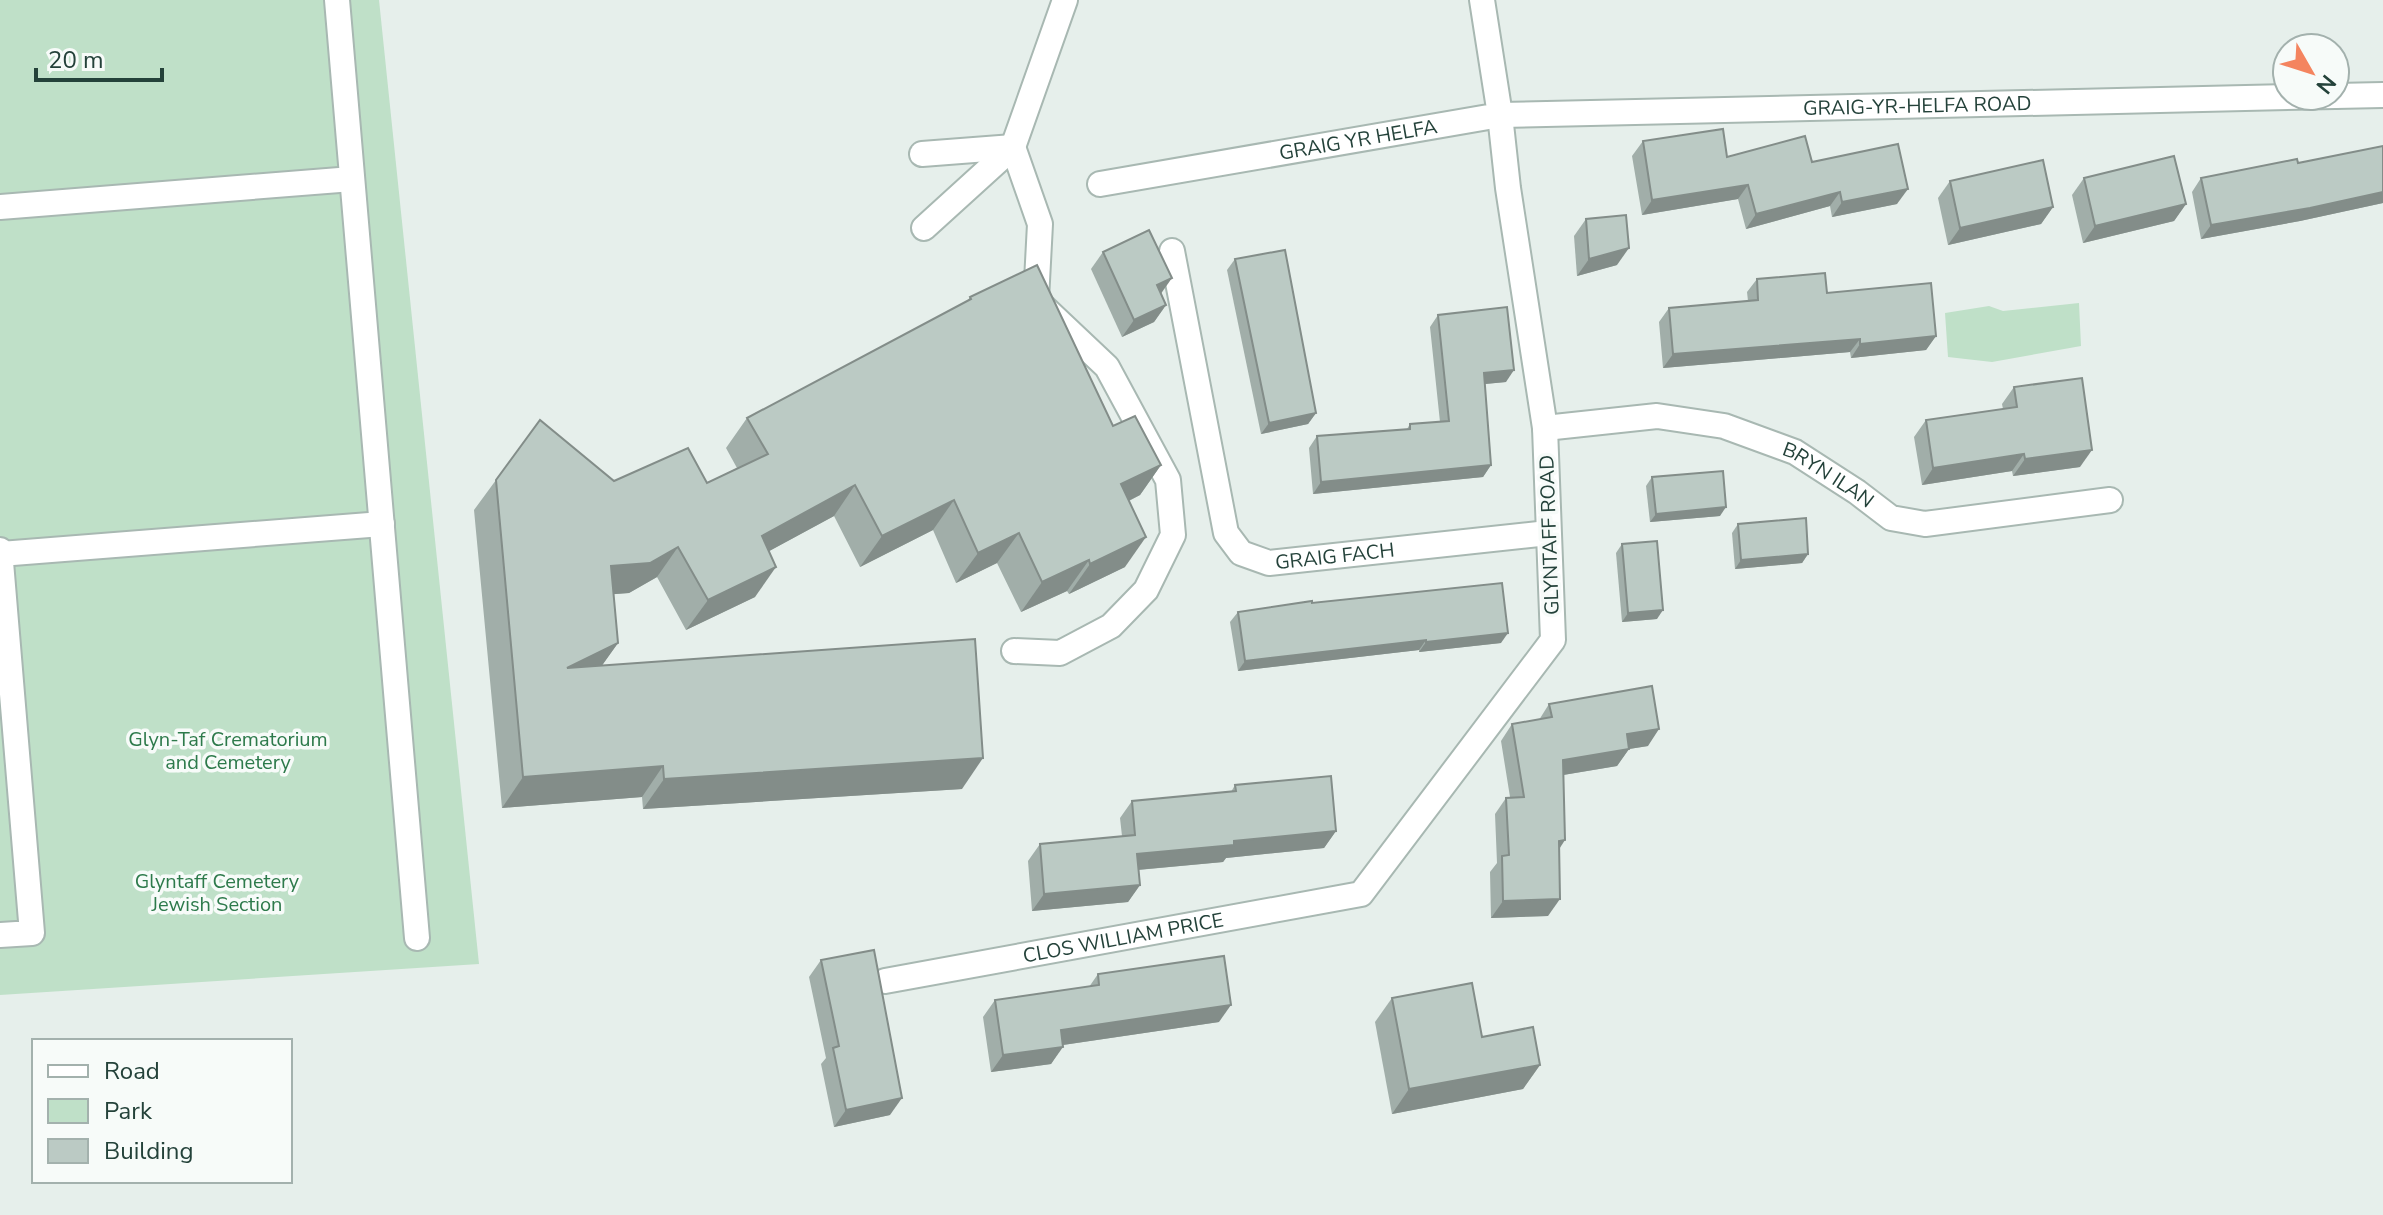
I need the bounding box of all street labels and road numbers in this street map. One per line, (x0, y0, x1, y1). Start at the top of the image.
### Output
street label: GRAIG-YR-HELFA ROAD (1803, 90, 2032, 122)
street label: GRAIG YR HELFA (1277, 113, 1440, 167)
street label: BRYN ILAN (1779, 436, 1879, 514)
street label: GLYNTAFF ROAD (1533, 455, 1566, 615)
street label: GRAIG FACH (1274, 537, 1396, 576)
street label: CLOS WILLIAM PRICE (1021, 906, 1226, 970)

